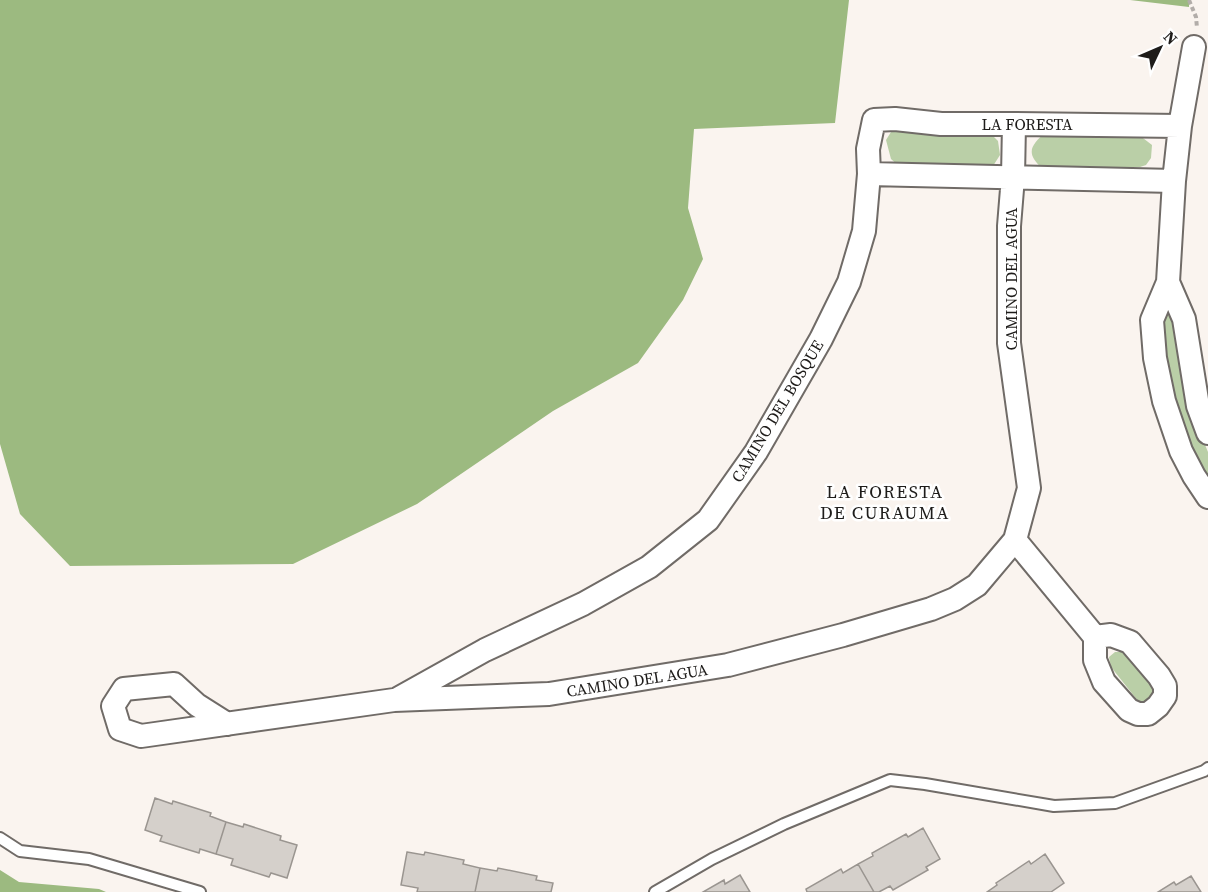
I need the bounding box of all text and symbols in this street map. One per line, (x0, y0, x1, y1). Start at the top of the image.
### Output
north arrow (1130, 18, 1190, 78)
text: N (1159, 26, 1183, 50)
street label: LA FORESTA (981, 113, 1073, 135)
street label: CAMINO DEL AGUA (1000, 207, 1022, 350)
street label: CAMINO DEL BOSQUE (726, 335, 828, 486)
district label: LA FORESTA DE CURAUMA (820, 479, 950, 525)
street label: CAMINO DEL AGUA (565, 658, 710, 702)

